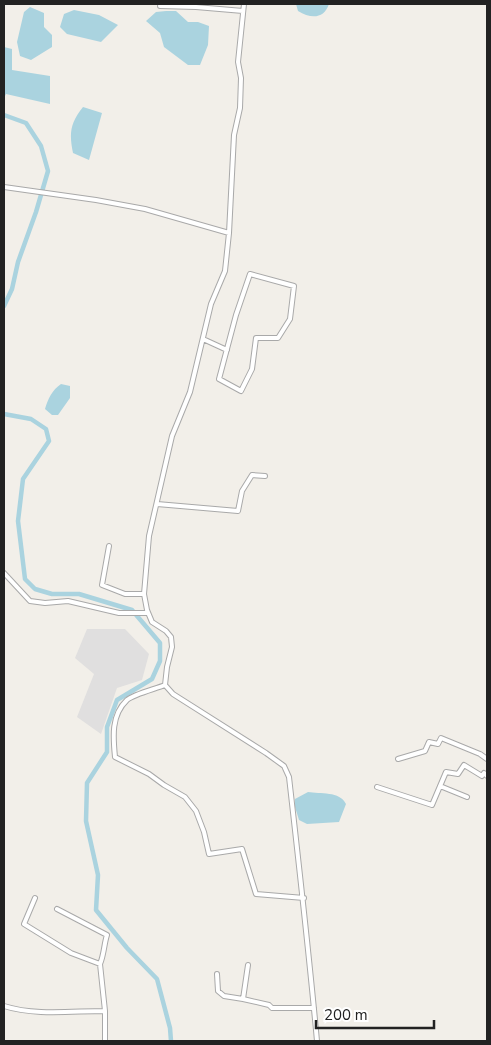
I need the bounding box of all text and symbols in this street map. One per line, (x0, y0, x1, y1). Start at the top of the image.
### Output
scale bar (316, 998, 434, 1030)
text: 200 m (324, 1005, 368, 1025)

